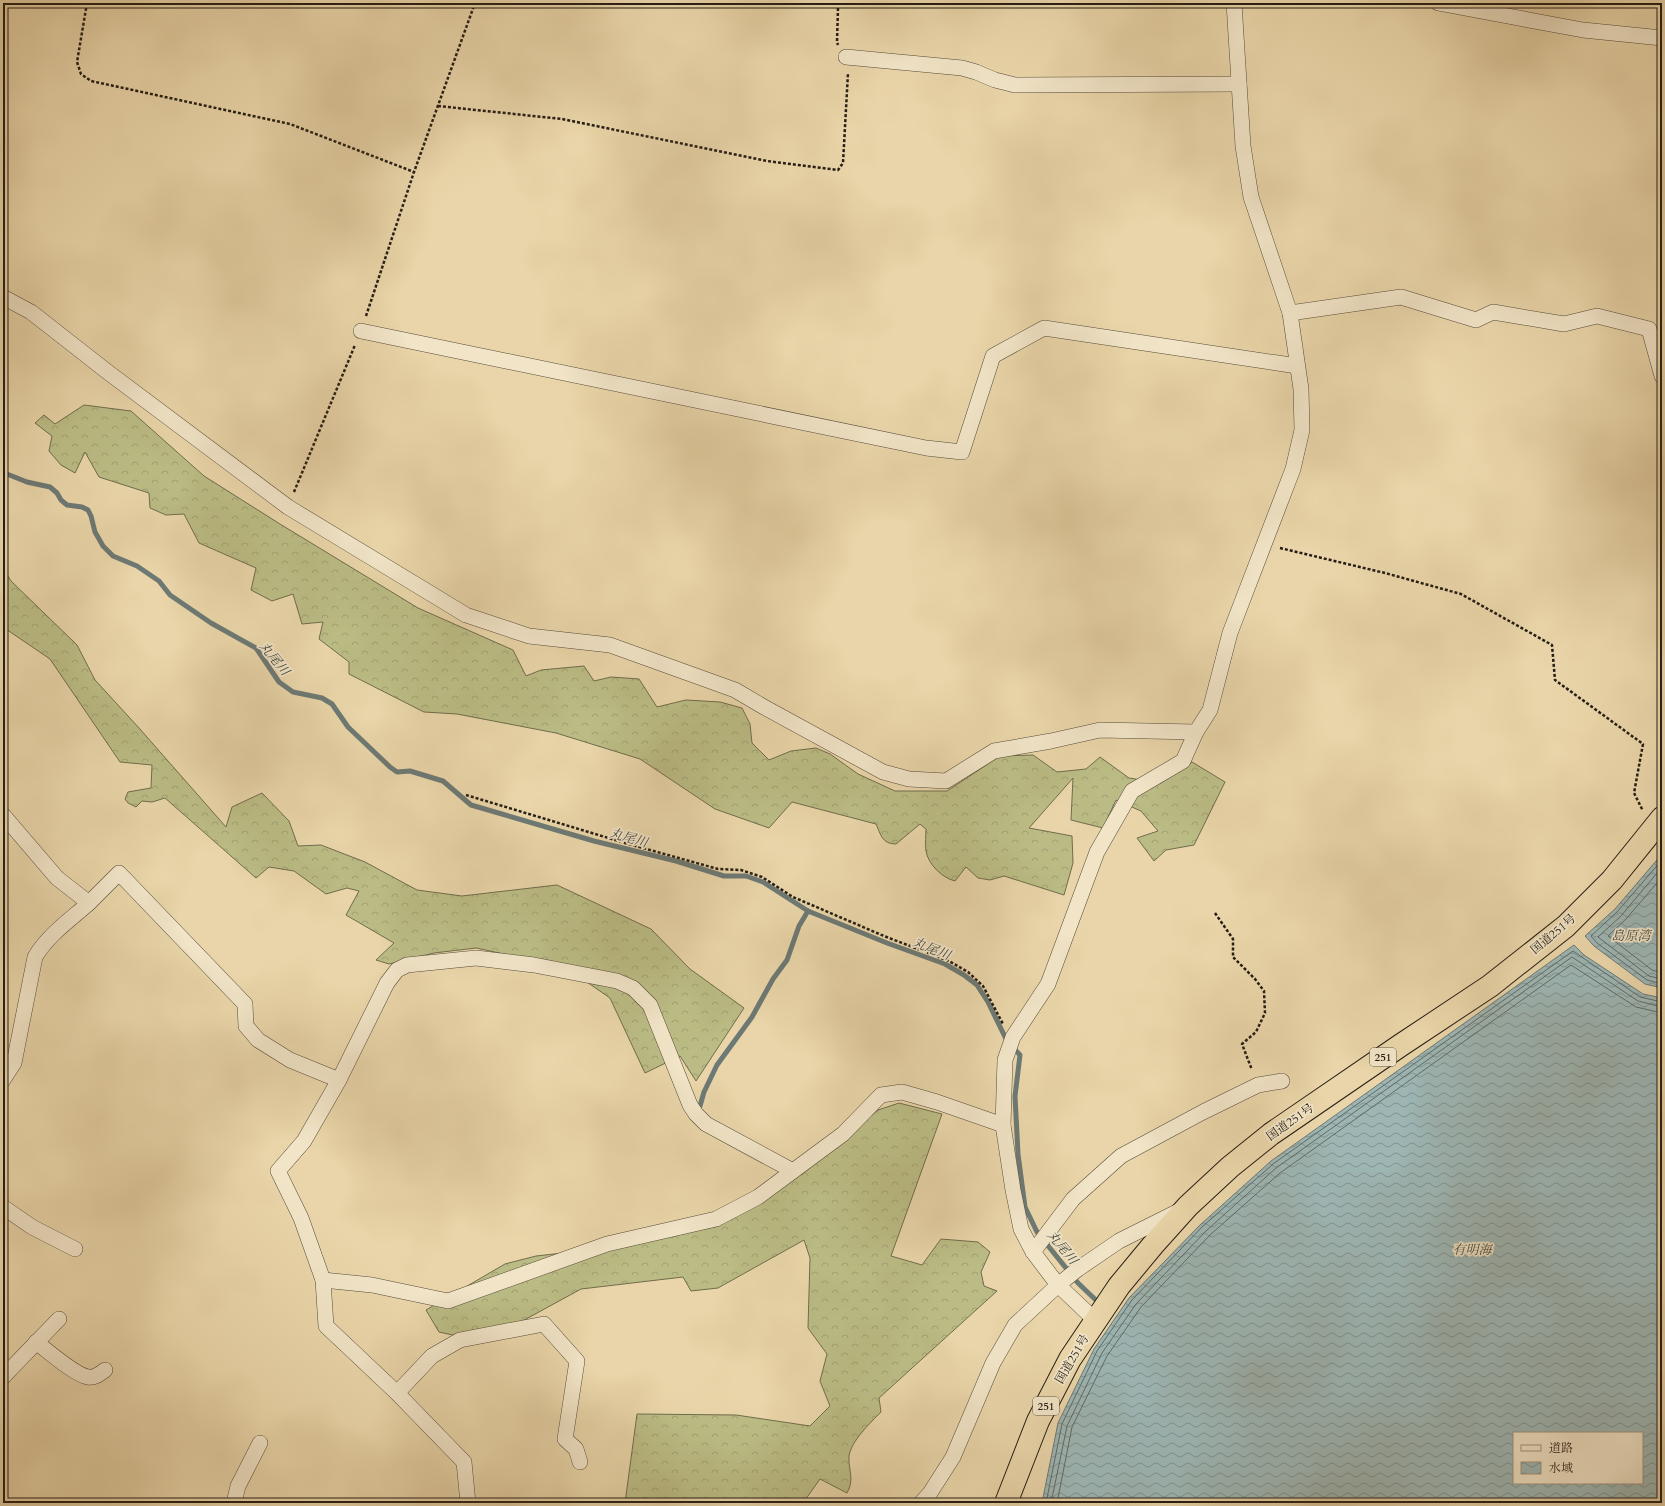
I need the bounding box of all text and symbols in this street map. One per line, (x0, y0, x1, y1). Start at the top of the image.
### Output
water label: 丸尾川 (255, 638, 295, 681)
water label: 丸尾川 (607, 824, 652, 853)
street label: 国道251号 (1527, 910, 1579, 958)
water label: 島原湾 (1611, 927, 1652, 945)
water label: 丸尾川 (910, 933, 955, 965)
road number: 251 (1370, 1048, 1396, 1066)
street label: 国道251号 (1263, 1100, 1317, 1144)
water label: 丸尾川 (1043, 1227, 1083, 1270)
water label: 有明海 (1452, 1241, 1493, 1259)
street label: 国道251号 (1051, 1331, 1093, 1387)
road number: 251 (1033, 1397, 1059, 1415)
legend (1513, 1432, 1643, 1484)
text: 道路 (1549, 1440, 1573, 1456)
text: 水域 (1549, 1460, 1573, 1476)

